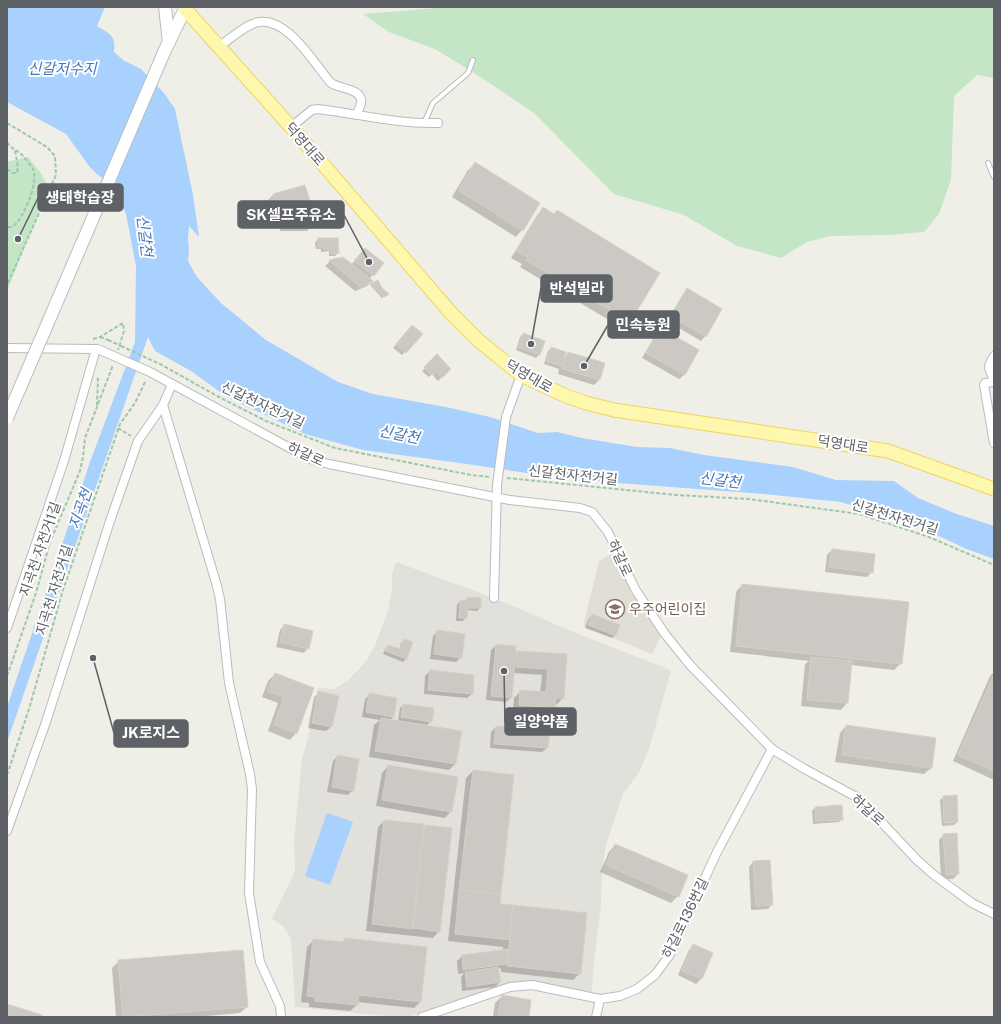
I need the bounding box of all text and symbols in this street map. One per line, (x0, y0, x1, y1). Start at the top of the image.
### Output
water label: 신갈저수지 (27, 60, 98, 77)
street label: 덕영대로 (282, 119, 328, 169)
callout: 생태학습장 (38, 184, 123, 211)
text: 생태학습장 (45, 189, 115, 206)
callout: SK셀프주유소 (238, 201, 344, 228)
text: SK셀프주유소 (246, 206, 336, 223)
water label: 신갈천 (134, 214, 156, 260)
callout: 반석빌라 (541, 275, 612, 302)
text: 반석빌라 (549, 280, 605, 297)
callout: 민속농원 (608, 311, 679, 338)
text: 민속농원 (615, 316, 671, 333)
street label: 덕영대로 (503, 356, 555, 396)
street label: 신갈천자전거길 (219, 379, 307, 431)
water label: 신갈천 (377, 422, 423, 447)
street label: 덕영대로 (816, 432, 870, 456)
street label: 하갈로 (285, 439, 327, 469)
street label: 신갈천자전거길 (527, 462, 619, 488)
water label: 신갈천 (698, 469, 744, 491)
water label: 지곡천 (65, 485, 95, 531)
street label: 신갈천자전거길 (850, 496, 940, 538)
street label: 지곡천 자전거1길 (16, 499, 64, 599)
street label: 하갈로 (605, 537, 635, 579)
street label: 지곡천 자전거길 (33, 543, 75, 637)
school or university icon: 우주어린이집 (604, 598, 626, 620)
place label: 우주어린이집 (629, 601, 706, 617)
callout: 일양약품 (505, 708, 576, 735)
text: 일양약품 (513, 713, 569, 730)
callout: JK로지스 (114, 720, 188, 747)
text: JK로지스 (122, 724, 180, 741)
street label: 하갈로 (848, 791, 888, 829)
street label: 하갈로136번길 (659, 875, 711, 961)

